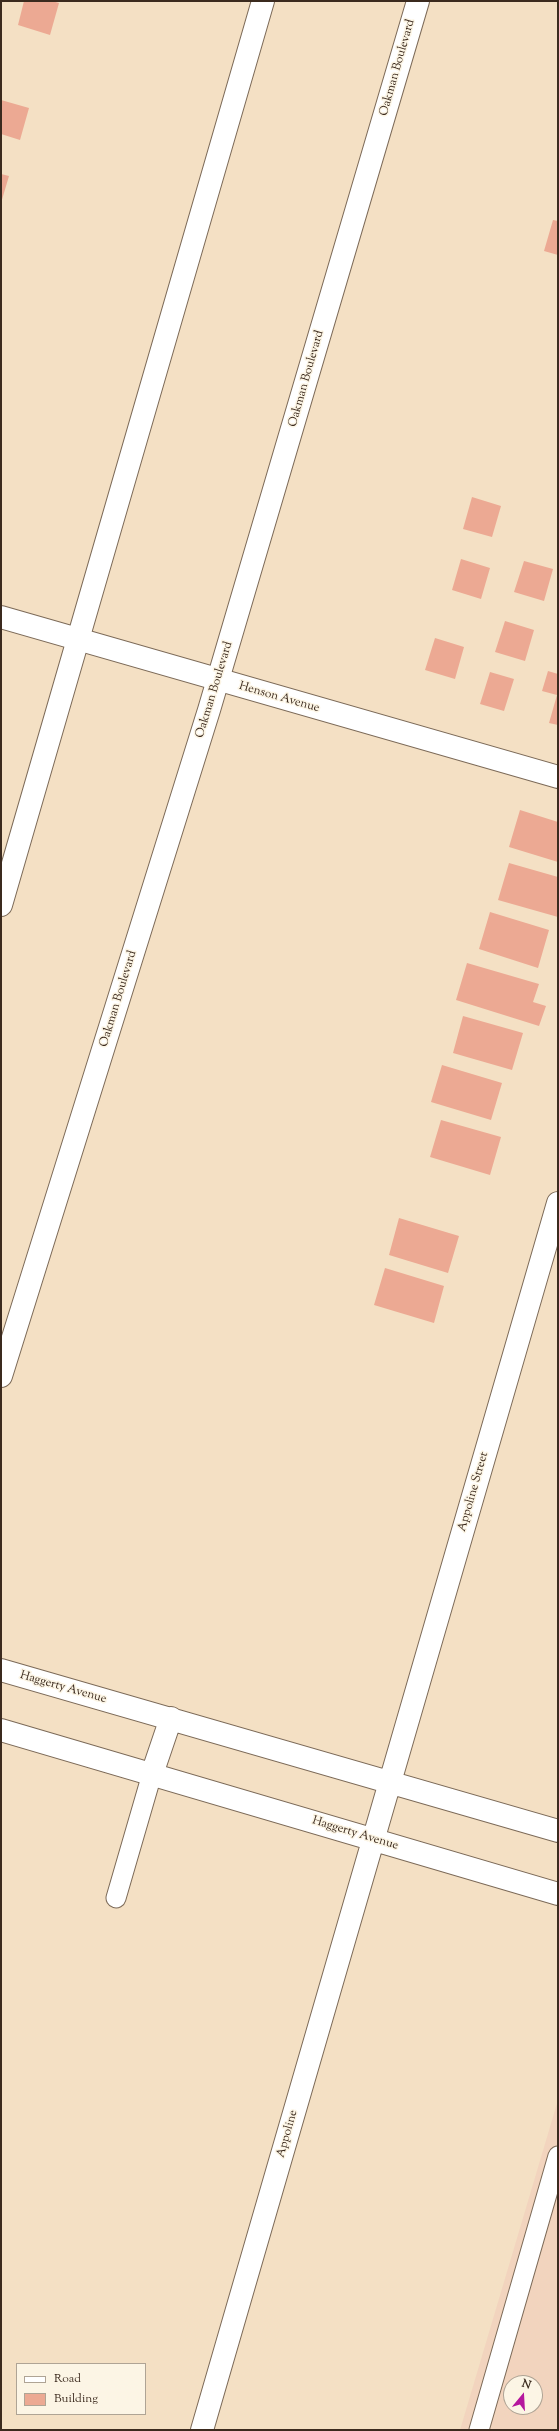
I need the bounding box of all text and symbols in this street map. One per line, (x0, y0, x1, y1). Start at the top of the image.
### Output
street label: Oakman Boulevard (377, 18, 419, 118)
street label: Oakman Boulevard (286, 329, 328, 429)
street label: Oakman Boulevard (193, 640, 237, 740)
street label: Henson Avenue (237, 680, 321, 716)
street label: Oakman Boulevard (97, 949, 141, 1049)
street label: Appoline Street (456, 1451, 492, 1533)
street label: Haggerty Avenue (18, 1669, 108, 1707)
street label: Haggerty Avenue (310, 1814, 400, 1854)
street label: Appoline (274, 2109, 302, 2159)
legend (16, 2363, 146, 2415)
text: Road (54, 2370, 81, 2388)
north arrow (503, 2375, 543, 2415)
text: N (520, 2376, 533, 2394)
text: Building (54, 2390, 98, 2408)

